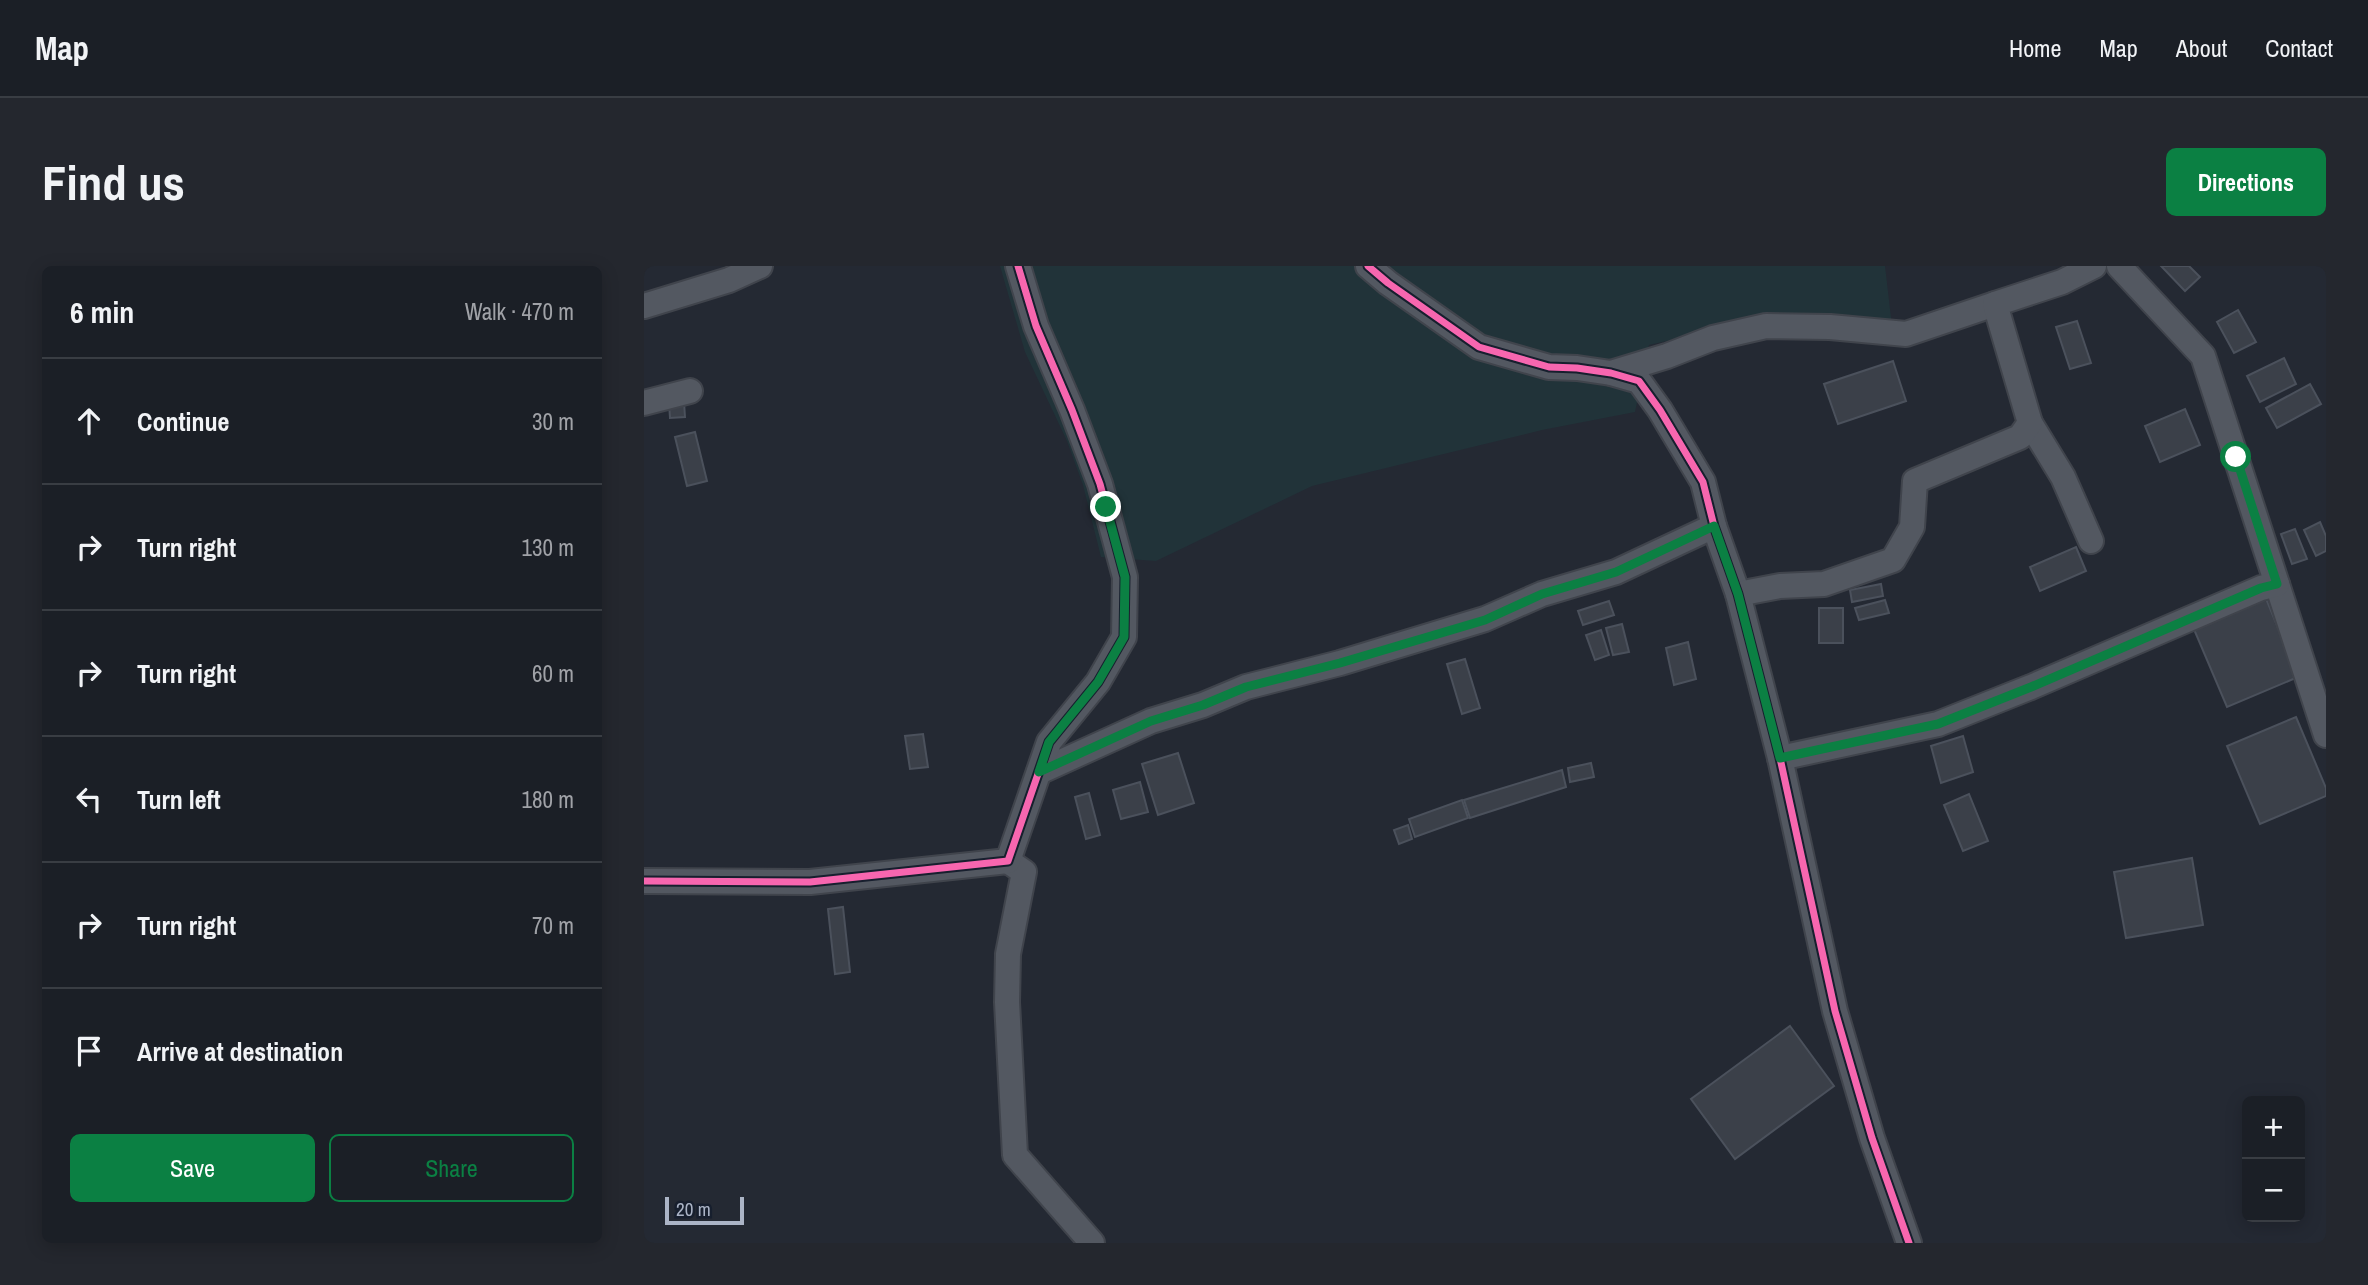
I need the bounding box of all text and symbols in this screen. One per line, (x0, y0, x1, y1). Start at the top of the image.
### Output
text: Map (35, 26, 89, 70)
text: Home (2009, 32, 2061, 64)
text: Map (2099, 32, 2138, 64)
text: About (2176, 32, 2227, 64)
text: Contact (2265, 32, 2333, 64)
button: Directions (2166, 148, 2326, 216)
text: Find us (42, 149, 185, 215)
text: 6 min (70, 292, 134, 332)
text: Walk · 470 m (465, 296, 574, 327)
icon: ahead (70, 402, 108, 440)
text: Continue (137, 404, 229, 439)
text: 30 m (532, 406, 574, 437)
route start (2220, 441, 2251, 472)
route end (1090, 491, 1121, 522)
icon: right (70, 528, 108, 566)
text: Turn right (137, 530, 236, 565)
text: 130 m (522, 532, 574, 563)
icon: right (70, 654, 108, 692)
text: Turn right (137, 656, 236, 691)
text: 60 m (532, 658, 574, 689)
icon: left (70, 780, 108, 818)
text: Turn left (137, 782, 221, 817)
text: 180 m (522, 784, 574, 815)
icon: right (70, 906, 108, 944)
text: Turn right (137, 908, 236, 943)
text: 70 m (532, 910, 574, 941)
icon: arrive (70, 1032, 108, 1070)
text: Arrive at destination (137, 1034, 343, 1069)
map controls (2242, 1096, 2305, 1222)
button: + (2242, 1096, 2305, 1159)
button: Save (70, 1134, 315, 1202)
button: Share (329, 1134, 574, 1202)
button: − (2242, 1159, 2305, 1222)
scale bar (665, 1194, 744, 1226)
text: 20 m (676, 1196, 711, 1222)

